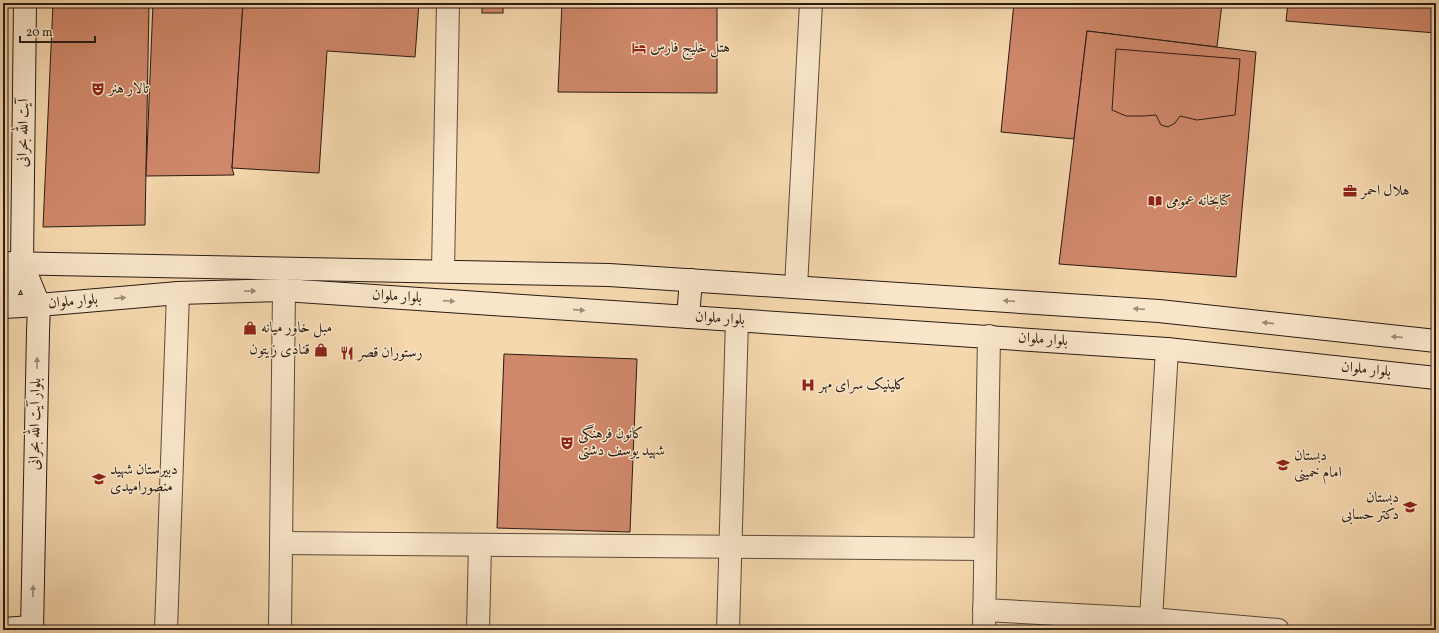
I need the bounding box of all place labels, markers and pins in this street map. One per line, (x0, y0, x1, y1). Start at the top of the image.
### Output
place label: هتل خلیج فارس (650, 38, 730, 61)
hotel icon: هتل خلیج فارس (631, 40, 647, 56)
place label: تالار هنر (107, 79, 149, 100)
theatre icon: تالار هنر (90, 81, 106, 97)
place label: هلال احمر (1359, 181, 1410, 202)
office icon: هلال احمر (1342, 183, 1358, 199)
place label: کتابخانه عمومی (1166, 191, 1231, 212)
library icon: کتابخانه عمومی (1147, 193, 1163, 209)
place label: مبل خاور میانه (261, 318, 332, 339)
shop icon: مبل خاور میانه (242, 320, 258, 336)
place label: قنادى زیتون (249, 340, 310, 361)
shop icon: قنادى زیتون (313, 342, 329, 358)
place label: رستوران قصر (356, 343, 423, 364)
restaurant icon: رستوران قصر (339, 345, 355, 361)
place label: کلینیک سرای مهر (817, 375, 906, 396)
hospital icon: کلینیک سرای مهر (800, 377, 816, 393)
place label: کانون فرهنگی شهید یوسف دشتی (578, 424, 665, 462)
theatre icon: کانون فرهنگی شهید یوسف دشتی (559, 435, 575, 451)
place label: دبستان امام خمینی (1294, 446, 1342, 485)
school or university icon: دبستان امام خمینی (1275, 457, 1291, 473)
place label: دبیرستان شهید منصورامیدی (110, 460, 178, 498)
school or university icon: دبیرستان شهید منصورامیدی (91, 471, 107, 487)
place label: دبستان دکتر حسابی (1341, 488, 1399, 526)
school or university icon: دبستان دکتر حسابی (1402, 499, 1418, 515)

